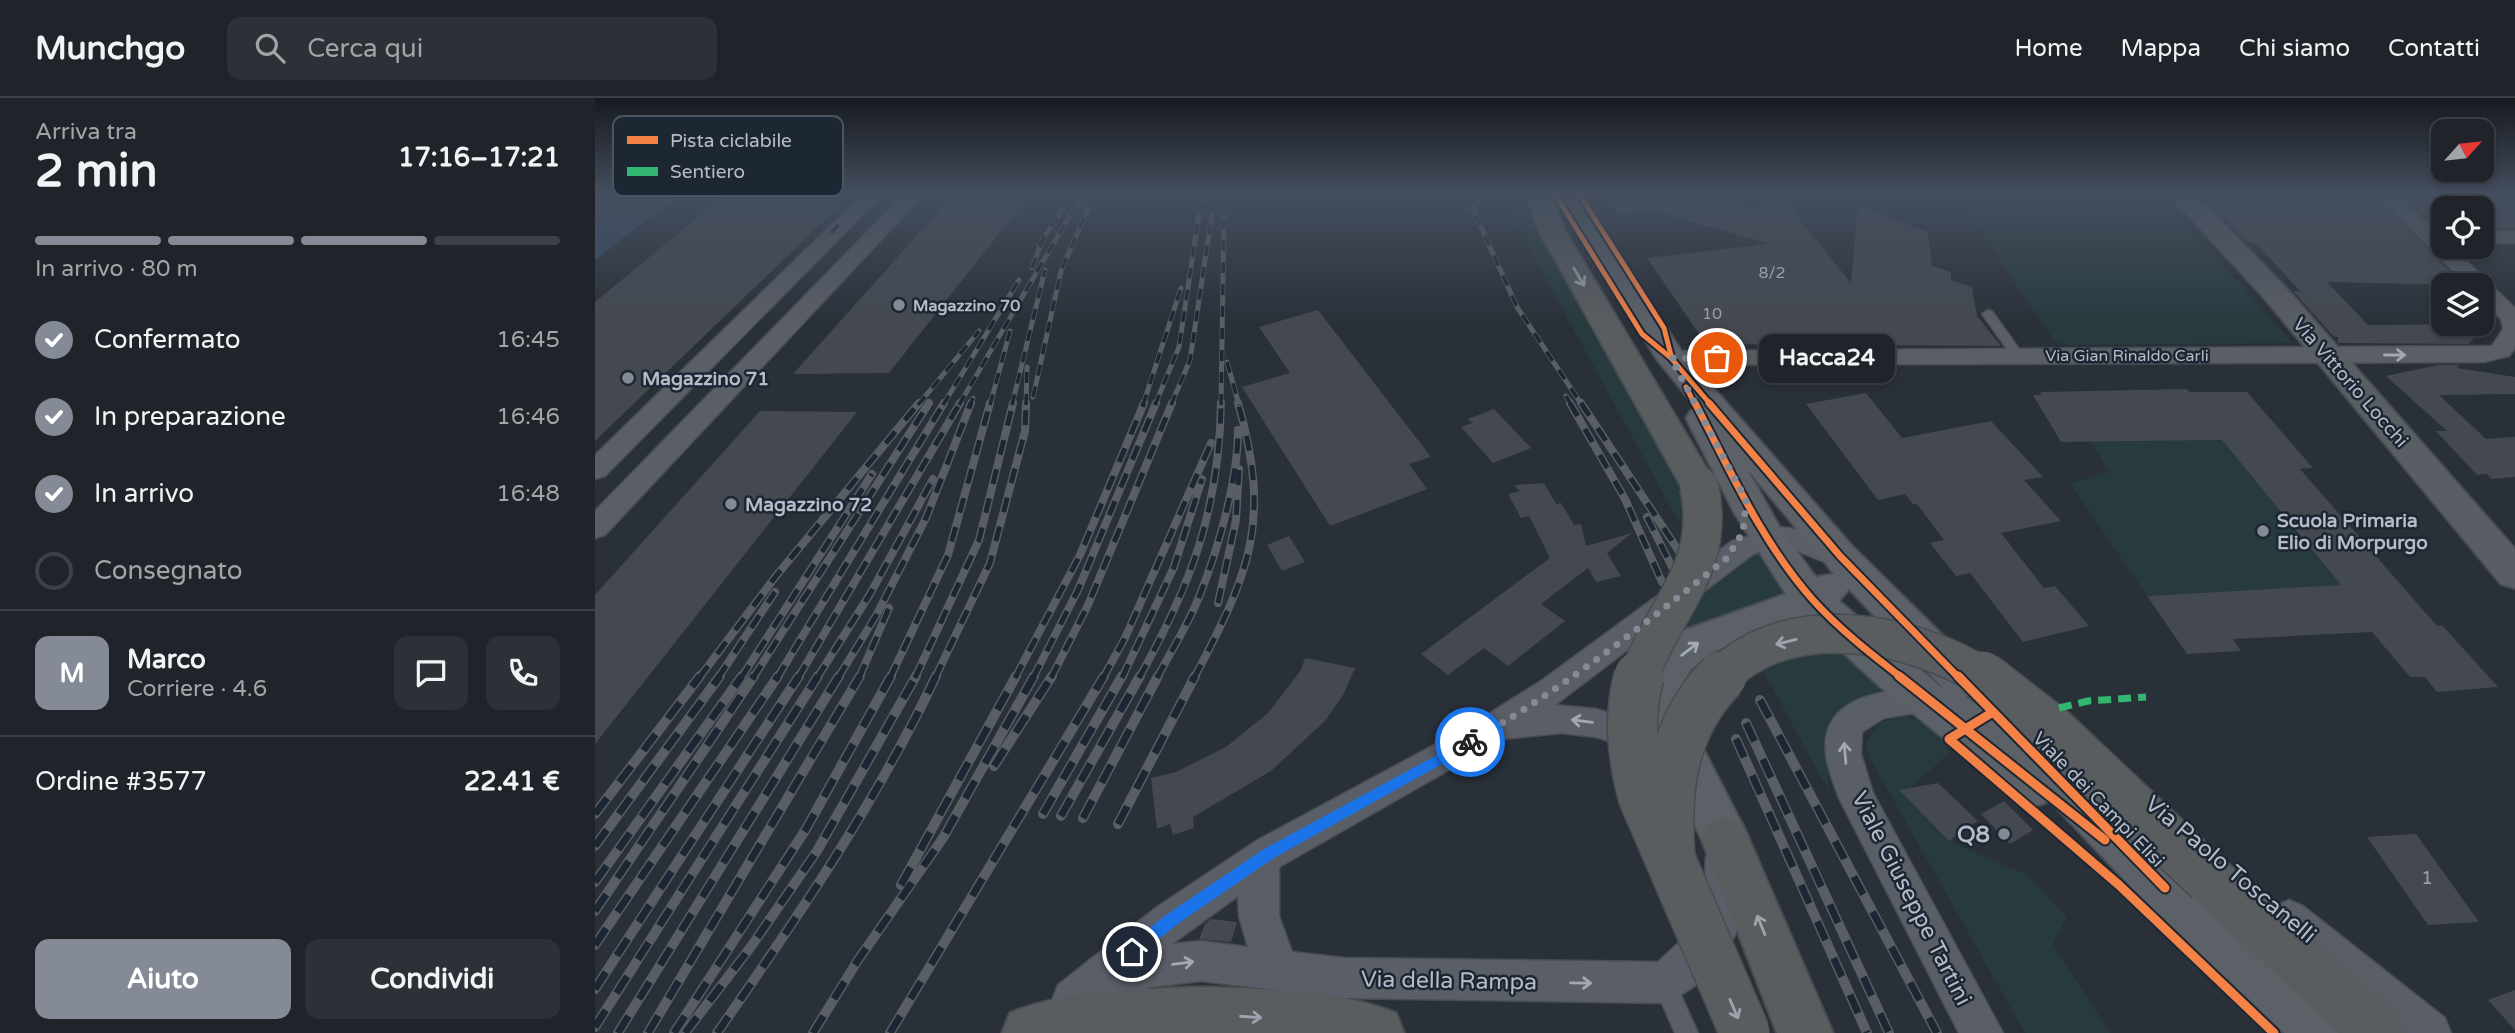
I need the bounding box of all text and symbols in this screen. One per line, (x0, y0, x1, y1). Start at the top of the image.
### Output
search box (227, 17, 717, 80)
text: Munchgo (35, 29, 185, 68)
icon: search (251, 29, 289, 67)
text: Cerca qui (307, 33, 423, 64)
text: Home (2015, 34, 2083, 63)
text: Mappa (2121, 34, 2201, 63)
text: Chi siamo (2239, 34, 2350, 63)
text: Contatti (2388, 34, 2480, 63)
legend (613, 116, 843, 196)
text: Arriva tra (35, 118, 137, 146)
north arrow (2431, 119, 2494, 182)
map controls (2431, 119, 2494, 336)
text: Pista ciclabile (670, 130, 792, 152)
text: 17:16–17:21 (398, 142, 560, 173)
text: 2 min (35, 144, 158, 199)
text: Sentiero (670, 161, 745, 183)
button: locate (2431, 196, 2494, 259)
text: In arrivo · 80 m (35, 255, 198, 283)
house number: 8/2 (1758, 263, 1786, 283)
one-way arrow (1573, 267, 1587, 287)
button: layers (2431, 273, 2494, 336)
place label: Magazzino 70 (913, 296, 1020, 316)
marker: Magazzino 70 (891, 297, 907, 313)
house number: 10 (1702, 304, 1722, 324)
street label: Via Vittorio Locchi (2288, 313, 2413, 452)
icon: check (35, 321, 73, 359)
text: Confermato (94, 324, 241, 355)
text: 16:45 (496, 326, 560, 354)
pin (1687, 328, 1747, 388)
callout: Hacca24 (1759, 334, 1895, 382)
icon: bag (1698, 339, 1736, 377)
text: Hacca24 (1779, 344, 1875, 372)
street label: Via Gian Rinaldo Carli (2045, 346, 2209, 366)
one-way arrow (2384, 348, 2407, 362)
place label: Magazzino 71 (642, 368, 769, 391)
marker: Magazzino 71 (620, 370, 636, 386)
icon: check (35, 398, 73, 436)
text: In preparazione (94, 401, 286, 432)
text: 16:46 (496, 403, 560, 431)
icon: check (35, 475, 73, 513)
text: In arrivo (94, 478, 194, 509)
text: 16:48 (496, 480, 560, 508)
place label: Magazzino 72 (745, 494, 872, 517)
marker: Magazzino 72 (723, 496, 739, 512)
place label: Scuola Primaria Elio di Morpurgo (2277, 510, 2428, 555)
marker: Scuola Primaria Elio di Morpurgo (2255, 523, 2271, 539)
text: Consegnato (94, 555, 243, 586)
button: chat (394, 636, 468, 710)
button: phone (486, 636, 560, 710)
one-way arrow (1775, 636, 1798, 649)
one-way arrow (1681, 641, 1699, 656)
text: Marco (127, 644, 206, 675)
text: M (59, 658, 85, 689)
text: Corriere · 4.6 (127, 675, 267, 703)
courier (1435, 707, 1505, 777)
one-way arrow (1571, 714, 1594, 727)
icon: bike (1451, 723, 1489, 761)
street label: Viale dei Campi Elisi (2028, 727, 2169, 872)
one-way arrow (1839, 742, 1852, 765)
text: Ordine #3577 (35, 766, 207, 797)
text: 22.41 € (464, 766, 560, 797)
street label: Viale Giuseppe Tartini (1845, 787, 1977, 1010)
street label: Via Paolo Toscanelli (2139, 790, 2322, 950)
place label: Q8 (1957, 821, 1990, 849)
marker: Q8 (1996, 826, 2012, 842)
house number: 1 (2421, 867, 2433, 889)
one-way arrow (1753, 914, 1766, 936)
pin (1102, 922, 1162, 982)
icon: home (1113, 933, 1151, 971)
button: Aiuto (35, 939, 291, 1019)
button: Condividi (305, 939, 560, 1019)
one-way arrow (1172, 957, 1194, 970)
street label: Via della Rampa (1361, 965, 1537, 997)
one-way arrow (1569, 976, 1592, 989)
one-way arrow (1729, 998, 1742, 1019)
one-way arrow (1239, 1011, 1261, 1024)

